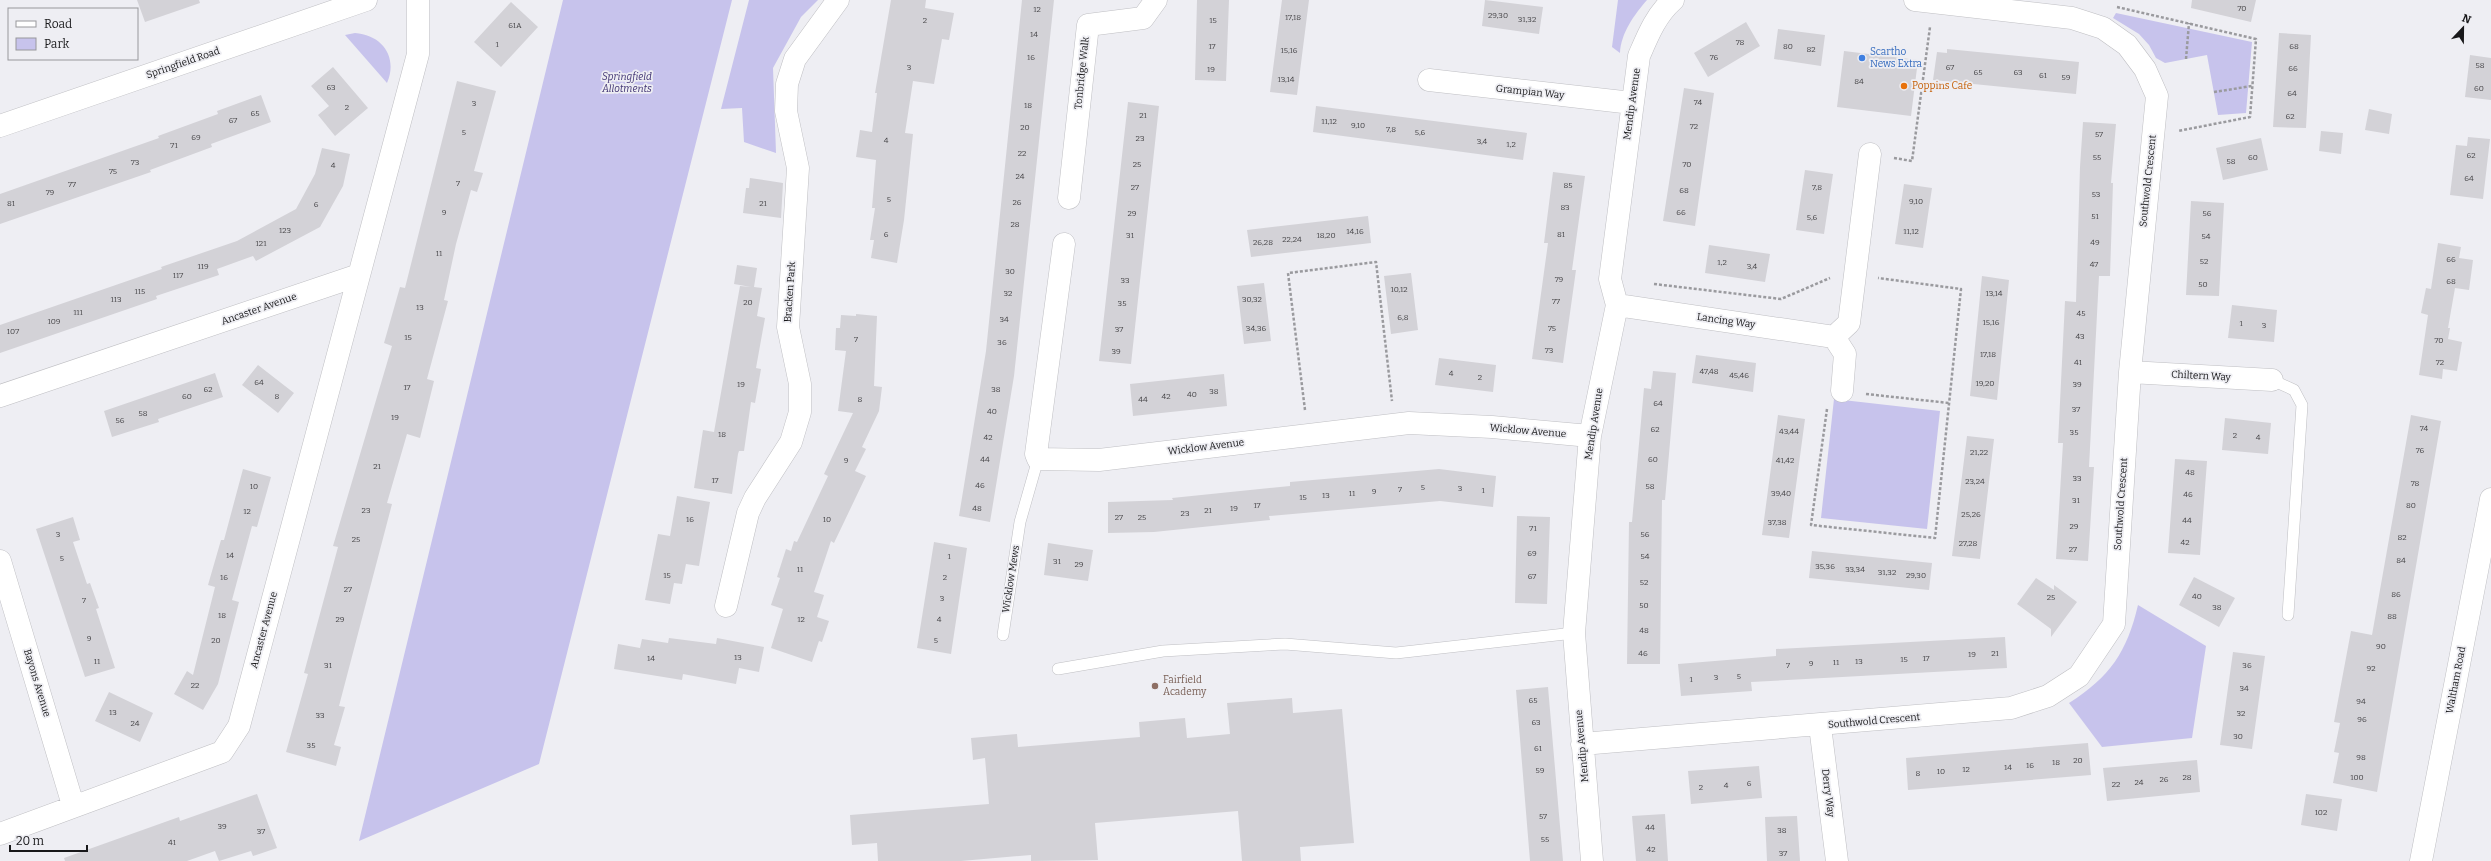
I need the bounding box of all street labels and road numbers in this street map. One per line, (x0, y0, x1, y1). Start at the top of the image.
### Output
street label: Tonbridge Walk (1072, 36, 1092, 110)
street label: Springfield Road (145, 45, 221, 81)
street label: Mendip Avenue (1621, 67, 1643, 141)
street label: Grampian Way (1495, 82, 1566, 102)
street label: Southwold Crescent (2137, 134, 2159, 228)
street label: Bracken Park (782, 261, 798, 323)
street label: Ancaster Avenue (220, 290, 298, 328)
street label: Lancing Way (1696, 311, 1757, 331)
street label: Chiltern Way (2171, 368, 2232, 384)
street label: Mendip Avenue (1582, 387, 1606, 461)
street label: Wicklow Avenue (1489, 422, 1567, 440)
street label: Wicklow Avenue (1167, 436, 1245, 458)
street label: Southwold Crescent (2112, 457, 2130, 551)
street label: Wicklow Mews (1000, 544, 1022, 614)
street label: Ancaster Avenue (248, 590, 280, 670)
street label: Waltham Road (2444, 645, 2468, 715)
street label: Bayons Avenue (21, 648, 53, 718)
street label: Mendip Avenue (1573, 709, 1591, 783)
street label: Southwold Crescent (1827, 711, 1921, 731)
street label: Derry Way (1819, 768, 1837, 819)

